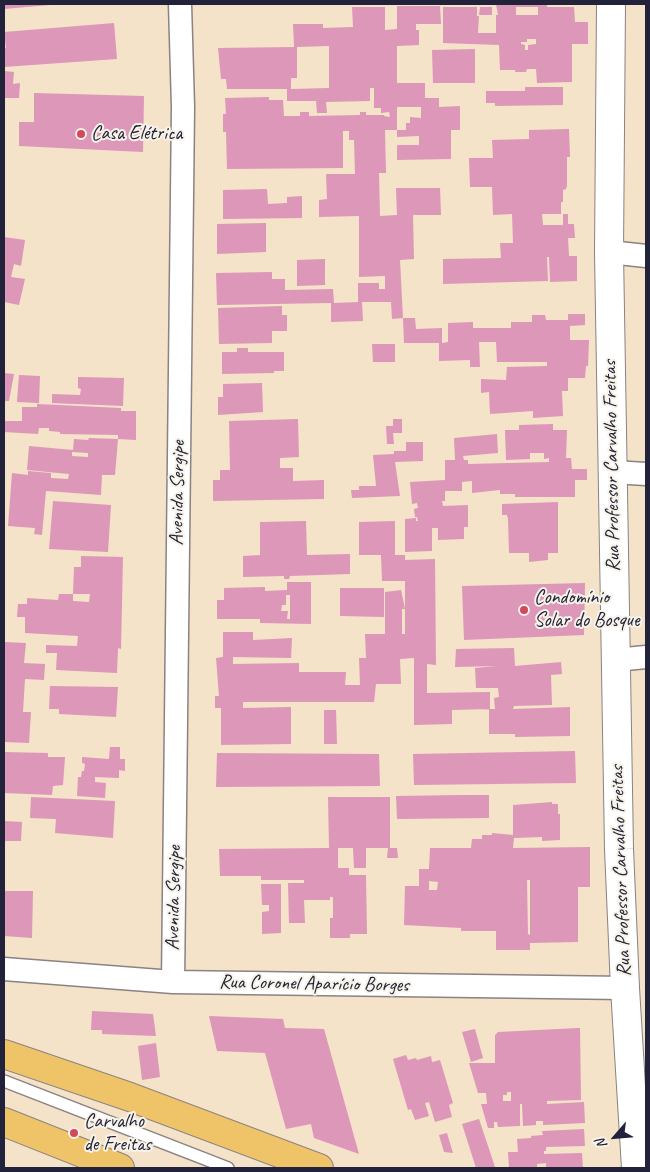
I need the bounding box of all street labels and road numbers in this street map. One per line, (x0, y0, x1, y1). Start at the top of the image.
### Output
street label: Rua Professor Carvalho Freitas (598, 360, 626, 572)
street label: Avenida Sergipe (165, 440, 191, 546)
street label: Rua Professor Carvalho Freitas (605, 765, 637, 977)
street label: Avenida Sergipe (161, 845, 187, 951)
street label: Rua Coronel Aparício Borges (219, 970, 409, 998)

